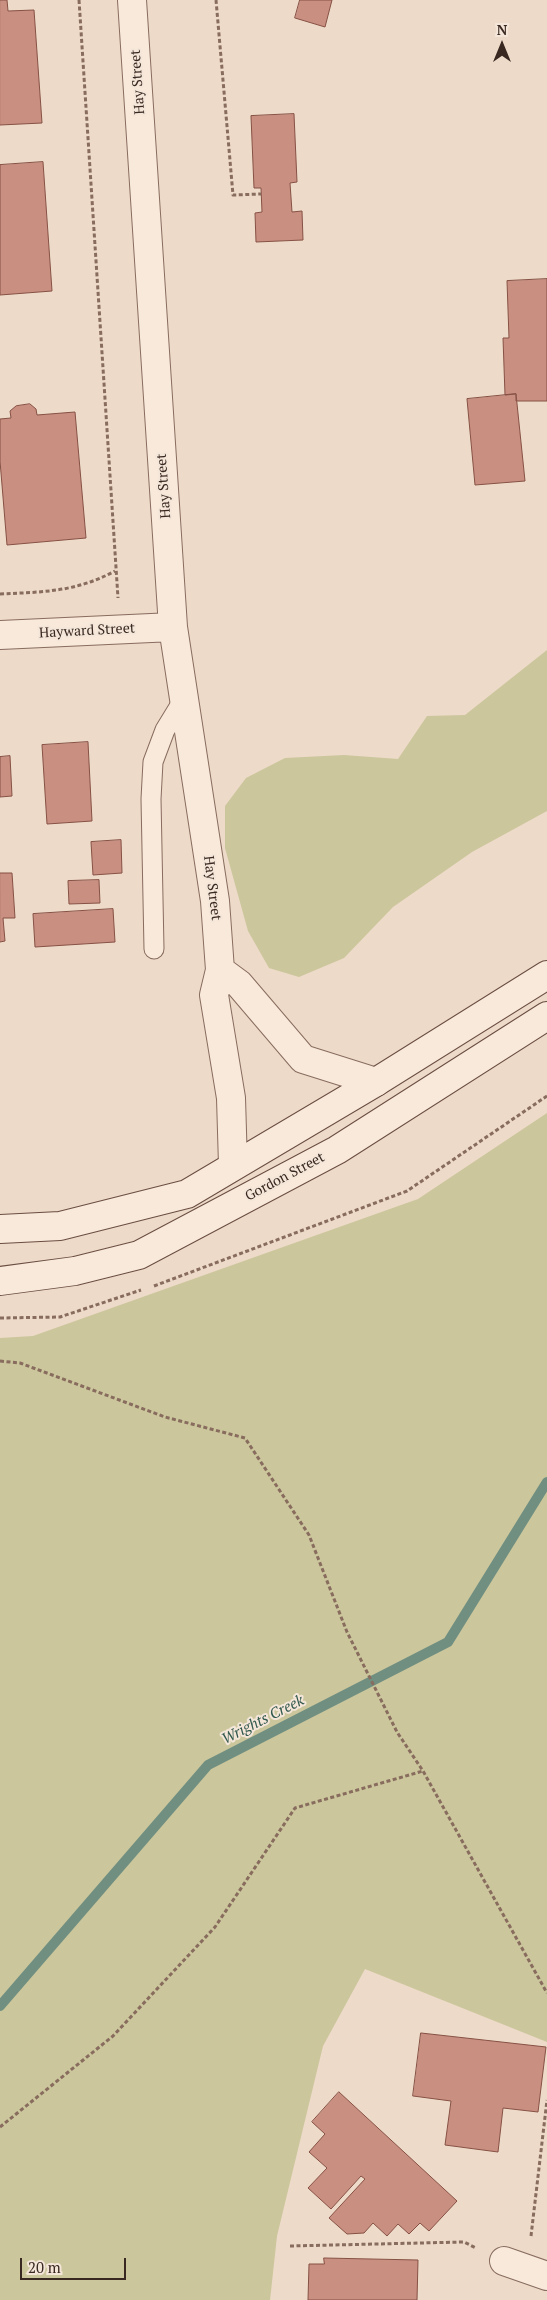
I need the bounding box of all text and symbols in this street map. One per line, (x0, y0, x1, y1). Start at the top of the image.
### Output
north arrow (477, 20, 527, 70)
text: N (497, 20, 507, 39)
street label: Hay Street (127, 49, 149, 115)
street label: Hay Street (153, 453, 175, 519)
street label: Hayward Street (39, 620, 135, 642)
street label: Hay Street (200, 855, 224, 921)
street label: Gordon Street (243, 1149, 327, 1205)
water label: Wrights Creek (219, 1692, 307, 1748)
scale bar (22, 2248, 129, 2280)
text: 20 m (28, 2257, 61, 2277)

